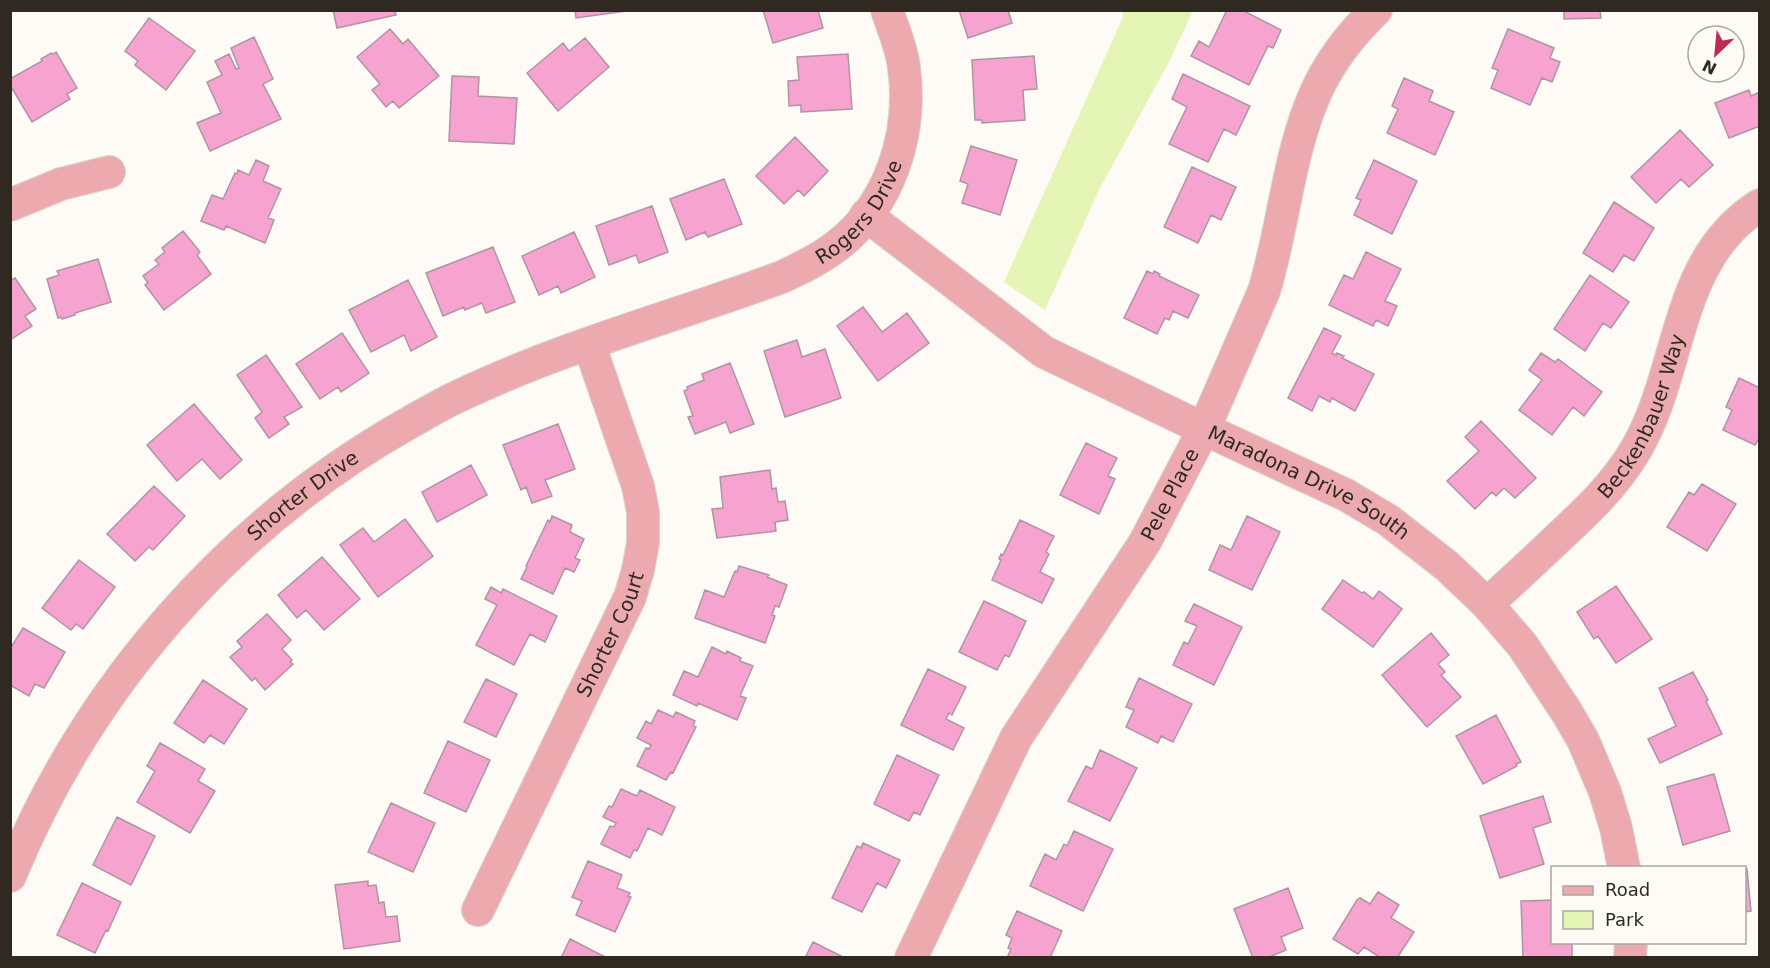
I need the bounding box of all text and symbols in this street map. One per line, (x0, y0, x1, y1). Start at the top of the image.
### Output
north arrow (1686, 24, 1746, 84)
text: N (1699, 56, 1720, 79)
street label: Rogers Drive (811, 157, 907, 269)
street label: Beckenbauer Way (1593, 331, 1689, 503)
street label: Maradona Drive South (1204, 421, 1415, 544)
street label: Pele Place (1136, 444, 1204, 545)
street label: Shorter Drive (242, 445, 363, 546)
street label: Shorter Court (571, 569, 649, 701)
legend (1551, 866, 1746, 944)
text: Road (1605, 879, 1650, 900)
text: Park (1605, 909, 1644, 930)

